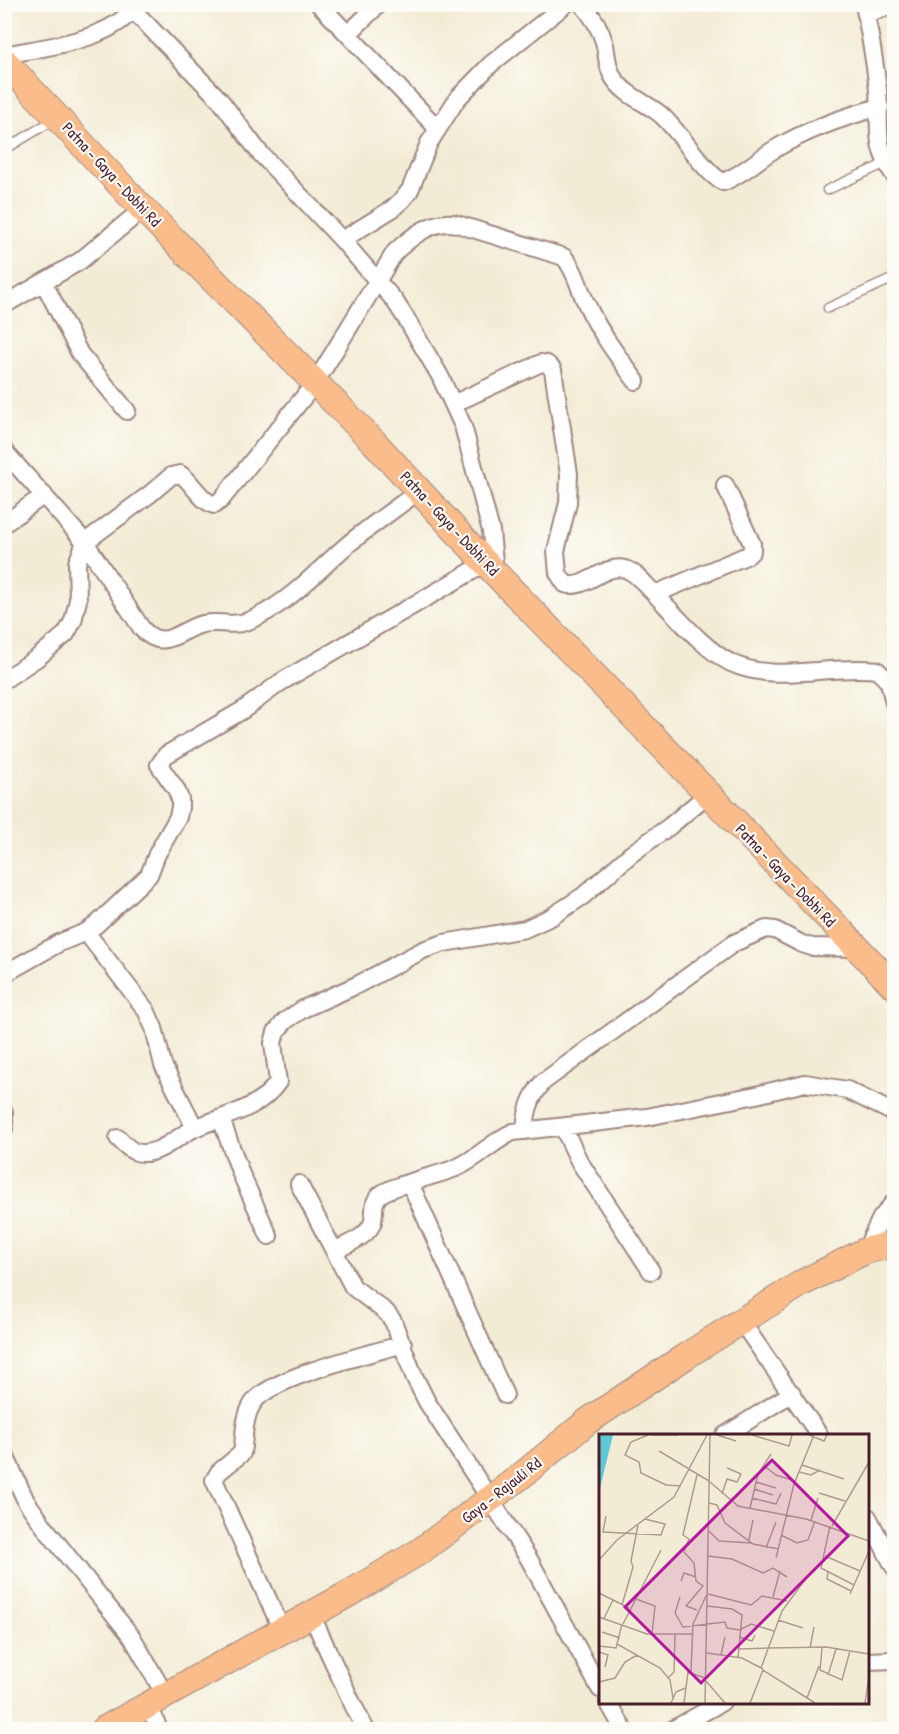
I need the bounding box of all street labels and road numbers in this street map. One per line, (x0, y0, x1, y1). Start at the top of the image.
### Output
street label: Patna - Gaya - Dobhi Rd (58, 117, 166, 231)
street label: Patna - Gaya - Dobhi Rd (396, 466, 504, 580)
street label: Patna - Gaya - Dobhi Rd (731, 819, 841, 931)
street label: Gaya - Rajauli Rd (456, 1452, 546, 1528)

